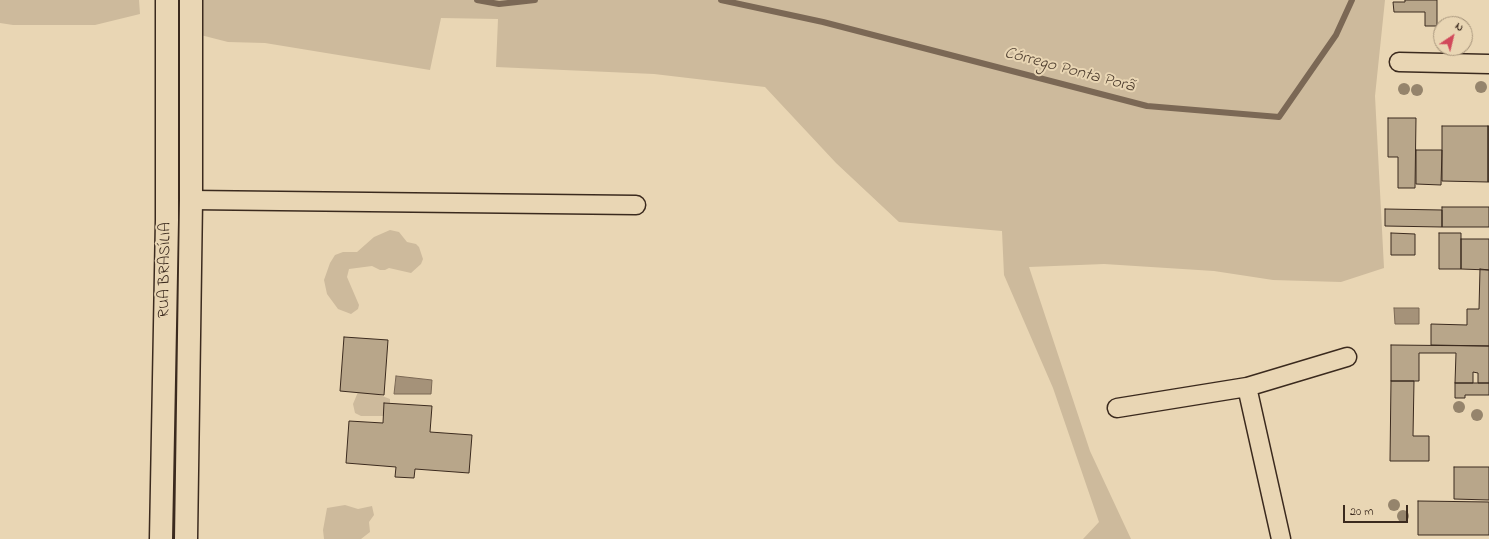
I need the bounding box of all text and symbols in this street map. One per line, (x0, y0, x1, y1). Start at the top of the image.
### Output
north arrow (1433, 16, 1473, 56)
text: N (1452, 18, 1467, 36)
water label: Córrego Ponta Porã (1002, 44, 1136, 98)
street label: RUA BRASÍLIA (156, 222, 176, 318)
scale bar (1345, 497, 1410, 523)
text: 20 m (1350, 503, 1373, 521)

